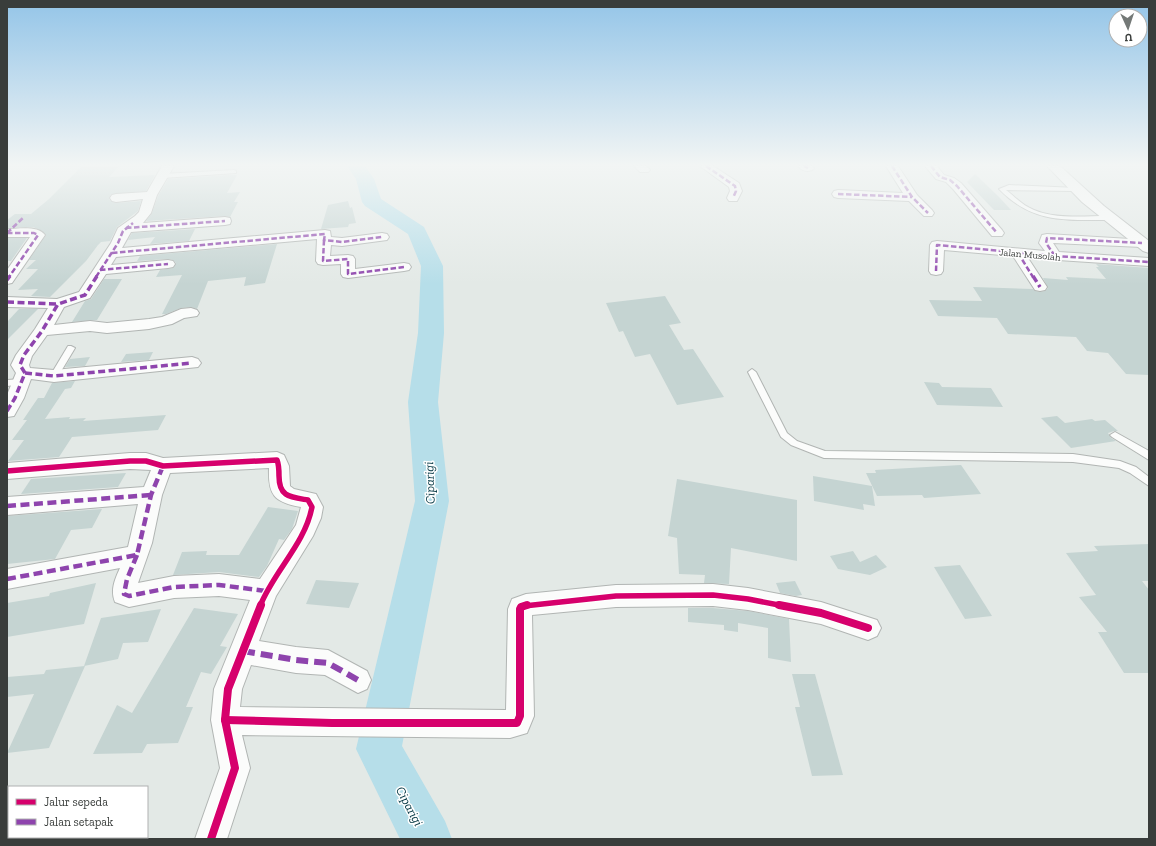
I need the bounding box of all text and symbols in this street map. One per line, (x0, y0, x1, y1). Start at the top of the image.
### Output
north arrow (1108, 8, 1148, 48)
text: U (1124, 31, 1133, 44)
street label: Jalan Musolah (999, 246, 1061, 264)
water label: Ciparigi (421, 461, 438, 505)
water label: Ciparigi (393, 784, 426, 829)
legend (8, 786, 148, 838)
text: Jalur sepeda (44, 795, 108, 809)
text: Jalan setapak (44, 815, 114, 829)

